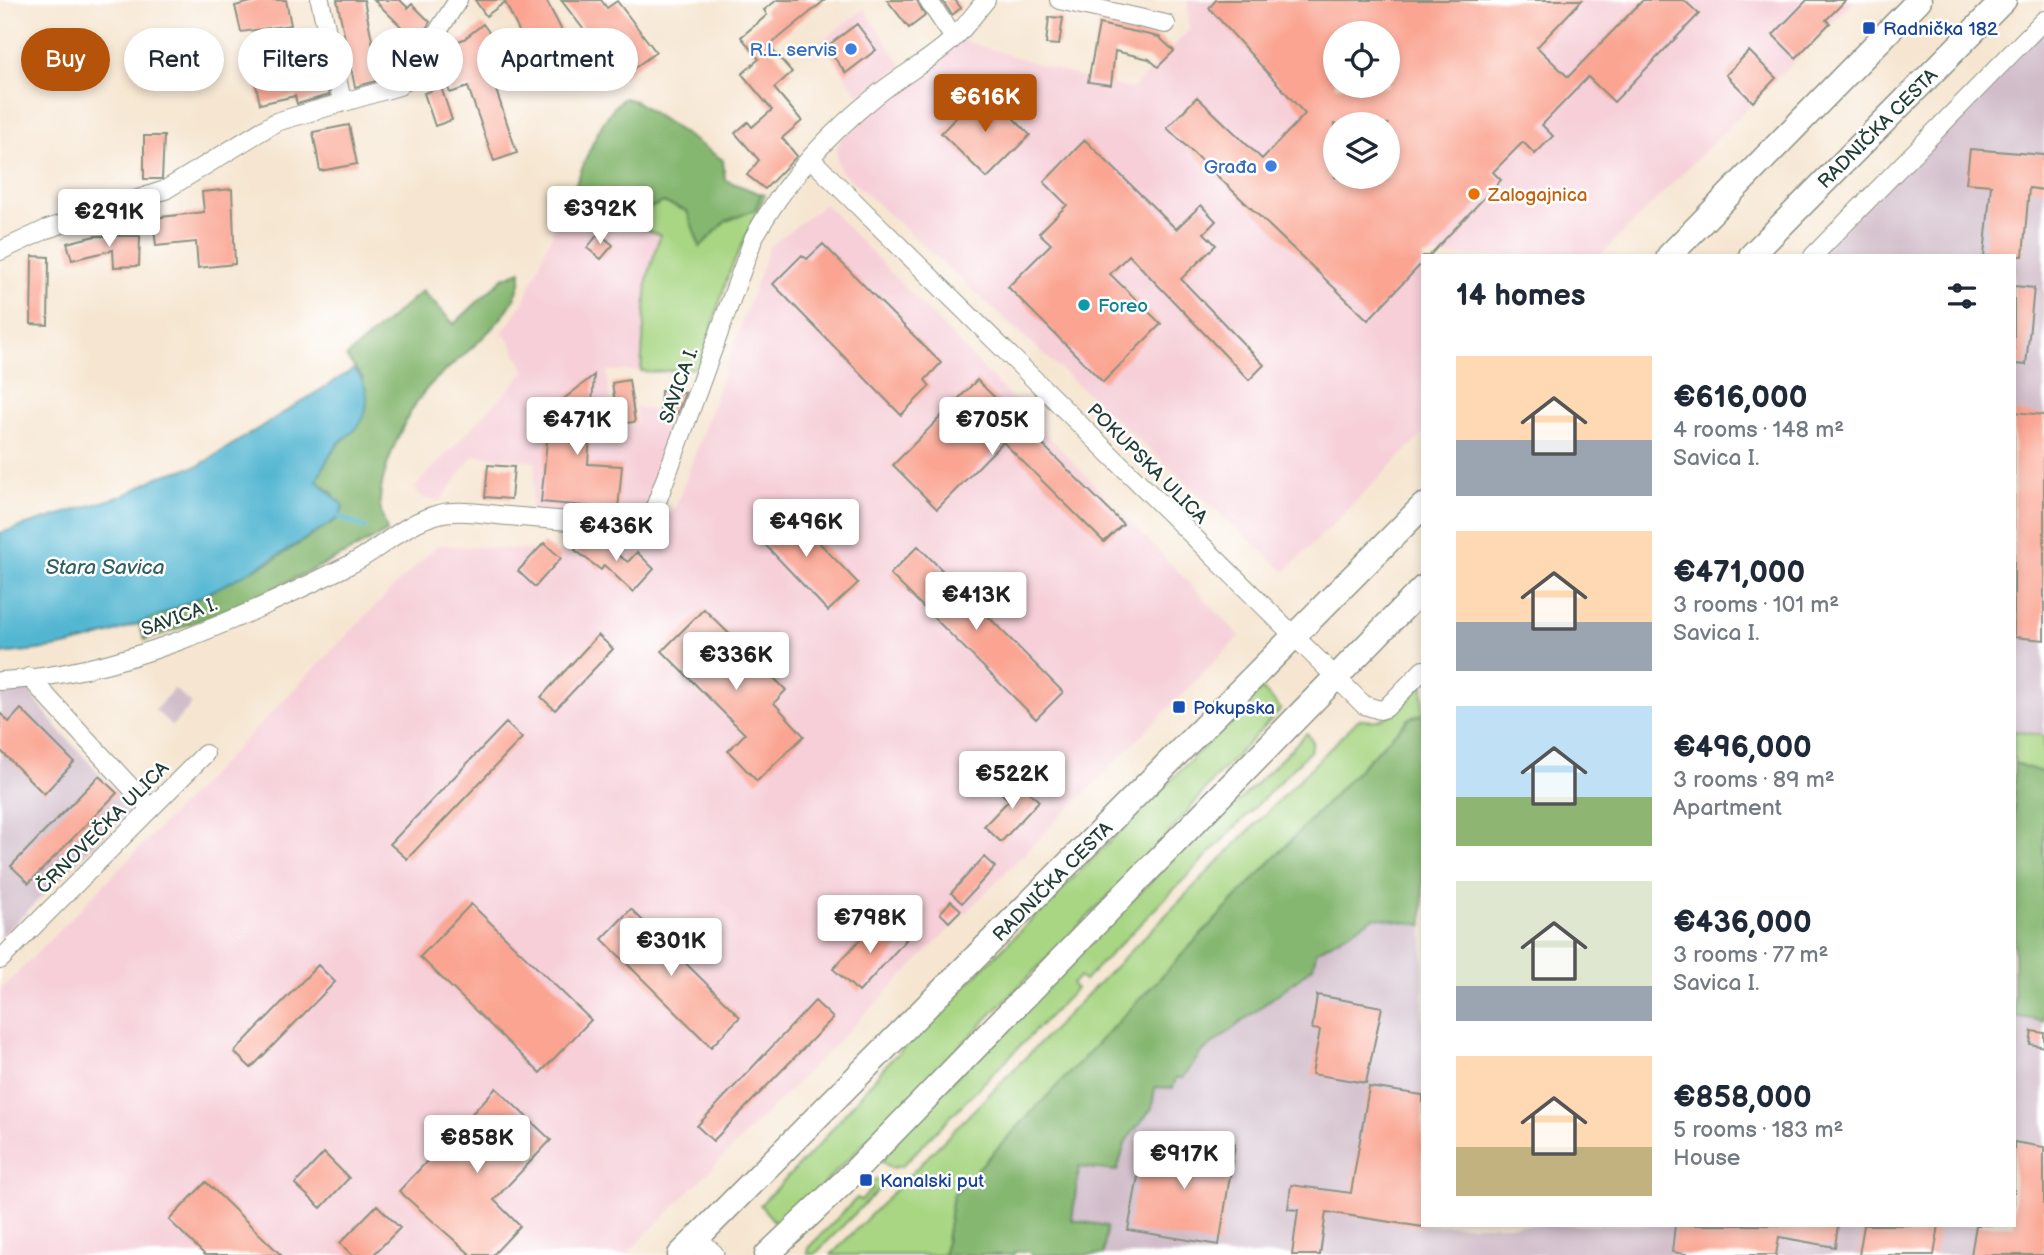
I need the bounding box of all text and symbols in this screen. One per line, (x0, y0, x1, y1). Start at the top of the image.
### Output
place label: Radnička 182 (1883, 18, 1999, 41)
marker: Radnička 182 (1861, 20, 1877, 36)
map controls (1323, 21, 1400, 189)
button: locate (1323, 21, 1400, 98)
chip: Buy (21, 28, 110, 91)
chip: Rent (124, 28, 224, 91)
chip: Filters (238, 28, 353, 91)
chip: New (367, 28, 463, 91)
chip: Apartment (477, 28, 638, 91)
place label: R.L. servis (750, 39, 837, 62)
marker: R.L. servis (843, 41, 859, 57)
street label: RADNIČKA CESTA (1813, 63, 1943, 194)
pin: €616K (936, 74, 1034, 134)
text: €616K (950, 83, 1020, 111)
button: layers (1323, 112, 1400, 189)
place label: Građa (1204, 156, 1257, 179)
marker: Građa (1263, 158, 1279, 174)
place label: Zalogajnica (1487, 184, 1588, 207)
marker: Zalogajnica (1466, 186, 1482, 202)
pin: €392K (551, 187, 649, 246)
pin: €291K (60, 190, 158, 249)
text: €392K (563, 195, 637, 223)
text: €291K (74, 198, 144, 226)
icon: filters (1943, 277, 1981, 315)
text: 14 homes (1456, 278, 1585, 314)
place label: Foreo (1098, 295, 1148, 318)
marker: Foreo (1076, 297, 1092, 313)
street label: SAVICA I. (655, 344, 704, 427)
text: €616,000 (1673, 380, 1807, 416)
icon: home (1512, 384, 1596, 468)
pin: €471K (528, 398, 626, 457)
pin: €705K (943, 398, 1041, 457)
street label: POKUPSKA ULICA (1082, 399, 1212, 529)
text: €471K (543, 406, 611, 434)
text: €705K (955, 406, 1029, 434)
text: 4 rooms · 148 m² (1673, 416, 1844, 444)
text: Savica I. (1673, 444, 1759, 472)
pin: €496K (757, 500, 855, 559)
pin: €436K (567, 504, 665, 563)
text: €496K (769, 508, 843, 536)
text: €436K (579, 512, 653, 540)
water label: Stara Savica (45, 555, 165, 580)
text: €471,000 (1673, 555, 1805, 591)
icon: home (1512, 559, 1596, 643)
pin: €413K (927, 572, 1025, 632)
text: €413K (941, 581, 1011, 609)
text: 3 rooms · 101 m² (1673, 591, 1839, 619)
street label: SAVICA I. (138, 593, 221, 642)
text: Savica I. (1673, 619, 1759, 647)
pin: €336K (687, 632, 785, 692)
text: €336K (699, 641, 773, 669)
place label: Pokupska (1193, 697, 1275, 720)
marker: Pokupska (1171, 699, 1187, 715)
text: €496,000 (1673, 730, 1812, 766)
icon: home (1512, 734, 1596, 818)
pin: €522K (963, 752, 1061, 811)
street label: ČRNOVEČKA ULICA (31, 756, 174, 899)
text: €522K (975, 760, 1049, 788)
text: 3 rooms · 89 m² (1673, 766, 1835, 794)
text: Apartment (1673, 794, 1782, 822)
street label: RADNIČKA CESTA (988, 816, 1118, 947)
pin: €798K (821, 895, 919, 955)
text: €798K (834, 904, 906, 932)
text: €436,000 (1673, 905, 1812, 941)
icon: home (1512, 909, 1596, 993)
pin: €301K (622, 918, 720, 978)
text: €301K (636, 927, 706, 955)
text: 3 rooms · 77 m² (1673, 941, 1829, 969)
text: Savica I. (1673, 969, 1759, 997)
text: €858,000 (1673, 1080, 1812, 1116)
icon: home (1512, 1084, 1596, 1168)
pin: €858K (428, 1116, 526, 1175)
text: 5 rooms · 183 m² (1673, 1116, 1843, 1144)
text: €858K (440, 1124, 514, 1152)
pin: €917K (1135, 1132, 1233, 1191)
text: €917K (1150, 1140, 1218, 1168)
text: House (1673, 1144, 1740, 1172)
place label: Kanalski put (880, 1170, 984, 1193)
marker: Kanalski put (858, 1172, 874, 1188)

